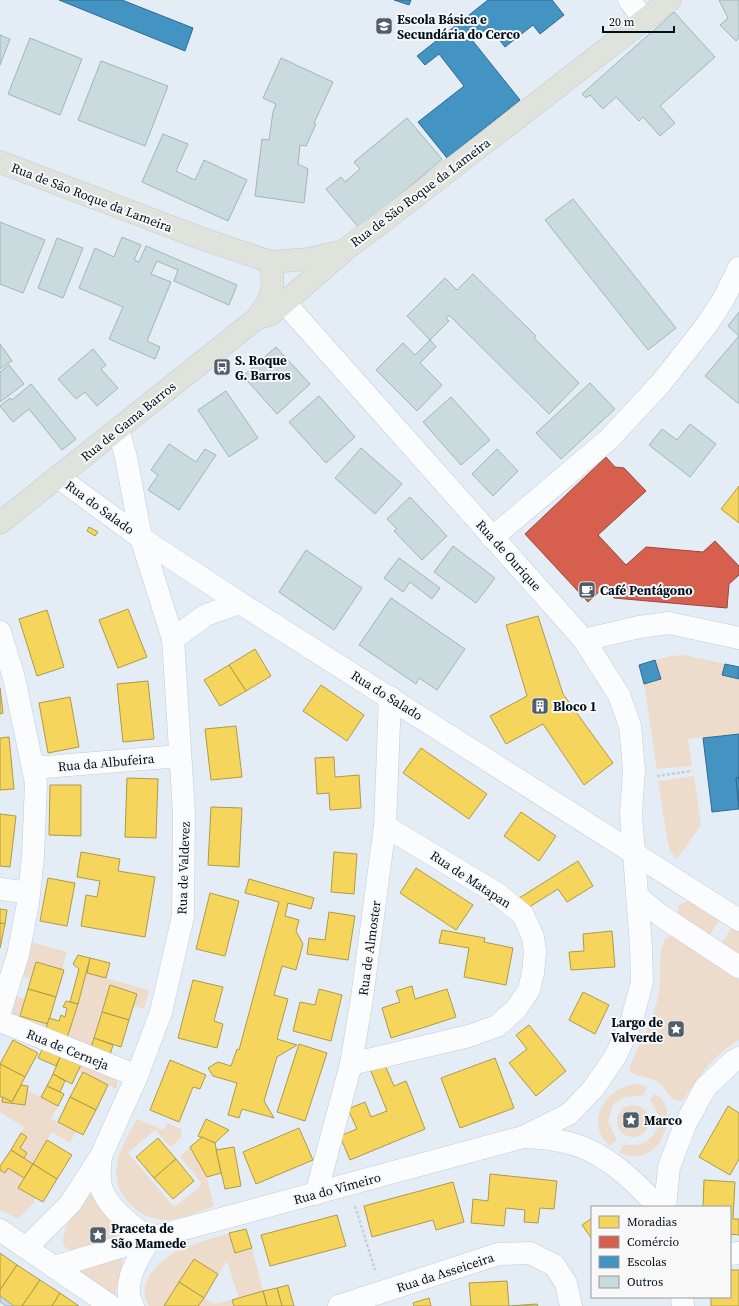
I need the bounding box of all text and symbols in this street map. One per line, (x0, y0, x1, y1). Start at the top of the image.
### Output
scale bar (603, 8, 674, 34)
place label: Escola Básica e Secundária do Cerco (397, 11, 520, 43)
text: 20 m (609, 14, 635, 30)
school or university icon: Escola Básica e Secundária do Cerco (374, 16, 394, 36)
street label: Rua de São Roque da Lameira (347, 134, 494, 251)
street label: Rua de São Roque da Lameira (9, 159, 175, 236)
place label: S. Roque G. Barros (235, 352, 291, 384)
bus stop icon: S. Roque G. Barros (212, 357, 232, 377)
street label: Rua de Gama Barros (77, 378, 180, 465)
street label: Rua do Salado (62, 477, 138, 538)
street label: Rua de Ourique (472, 516, 545, 595)
cafe icon: Café Pentágono (577, 580, 597, 600)
place label: Café Pentágono (600, 582, 693, 599)
street label: Rua do Salado (348, 667, 426, 724)
building icon: Bloco 1 (530, 696, 550, 716)
place label: Bloco 1 (553, 698, 597, 715)
street label: Rua da Albufeira (57, 750, 155, 775)
street label: Rua de Valdevez (173, 821, 194, 915)
street label: Rua de Matapan (427, 847, 515, 912)
street label: Rua de Almoster (354, 899, 385, 997)
place label: Largo de Valverde (611, 1014, 663, 1046)
place icon: Largo de Valverde (666, 1019, 686, 1039)
street label: Rua de Cerneja (24, 1025, 112, 1074)
place icon: Marco (621, 1110, 641, 1130)
place label: Marco (644, 1112, 682, 1129)
street label: Rua do Vimeiro (292, 1169, 383, 1208)
legend (591, 1206, 731, 1298)
text: Moradias (627, 1214, 677, 1230)
place label: Praceta de São Mamede (111, 1220, 187, 1252)
place icon: Praceta de São Mamede (88, 1225, 108, 1245)
text: Comércio (627, 1234, 679, 1250)
street label: Rua da Asseiceira (394, 1249, 496, 1296)
text: Escolas (627, 1254, 667, 1270)
text: Outros (627, 1274, 663, 1290)

